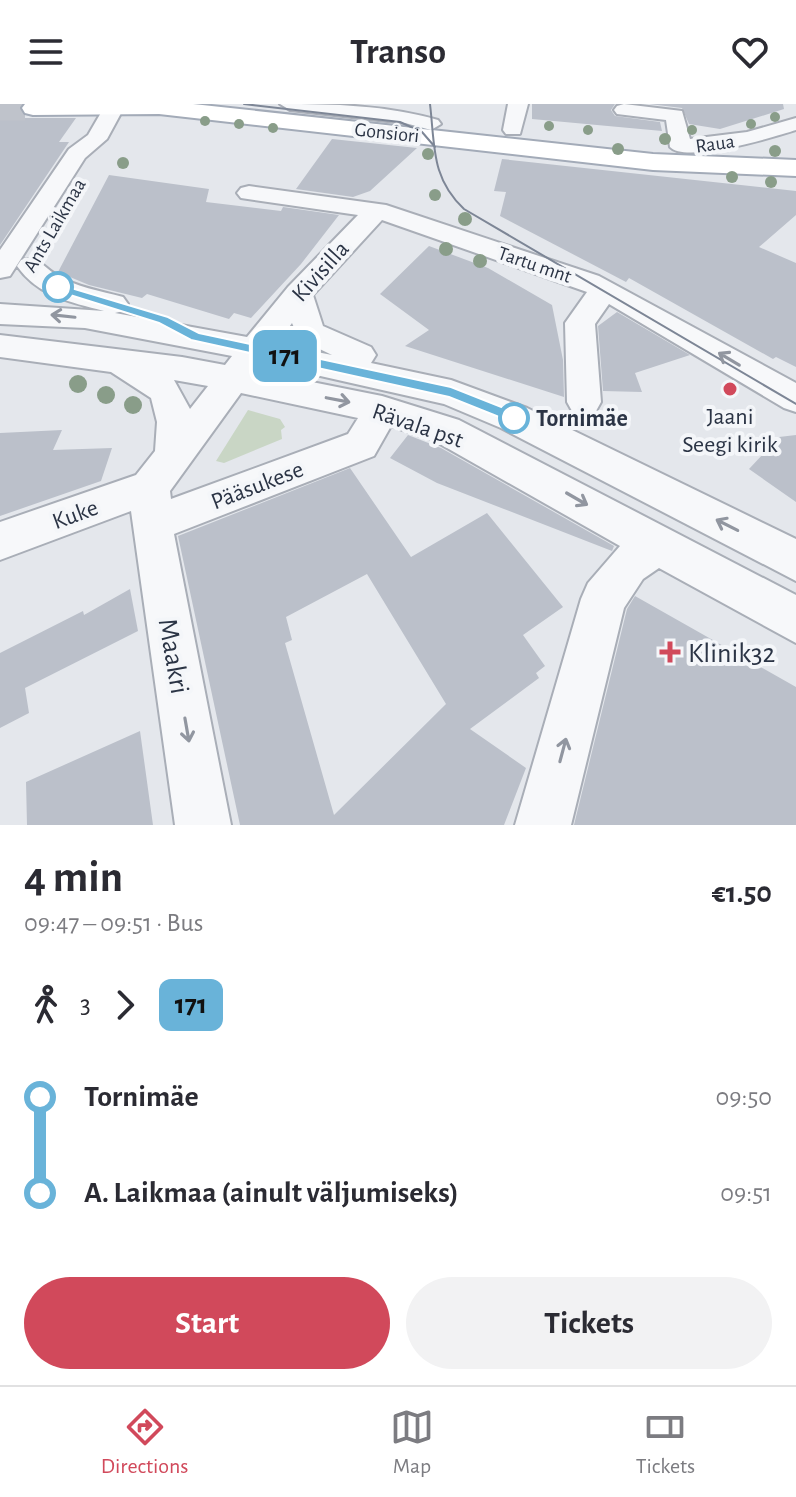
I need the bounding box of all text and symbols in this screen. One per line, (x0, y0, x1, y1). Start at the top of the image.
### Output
icon: menu (24, 30, 68, 74)
icon: heart (728, 30, 772, 74)
text: Transo (350, 34, 446, 70)
street label: Gonsiori (354, 120, 420, 146)
street label: Raua (694, 131, 736, 157)
street label: Ants Laikmaa (20, 175, 90, 276)
street label: Kivisilla (288, 237, 354, 307)
street label: Tartu mnt (495, 243, 575, 287)
unlabelled marker (43, 272, 73, 302)
one-way arrow (50, 309, 77, 324)
line badge: 171 (239, 330, 331, 382)
text: 171 (269, 342, 301, 370)
one-way arrow (718, 351, 741, 367)
marker: Jaani Seegi kirik (721, 380, 739, 398)
one-way arrow (325, 393, 350, 408)
street label: Rävala pst (369, 399, 466, 453)
marker: Tornimäe (499, 403, 529, 433)
place label: Jaani Seegi kirik (682, 405, 778, 457)
place label: Tornimäe (536, 407, 628, 431)
street label: Pääsukese (208, 457, 307, 514)
one-way arrow (565, 492, 588, 508)
street label: Kuke (49, 496, 101, 534)
one-way arrow (715, 517, 739, 533)
street label: Maakri (153, 616, 193, 696)
place label: Klinik32 (688, 640, 775, 668)
marker: Klinik32 (659, 641, 681, 663)
one-way arrow (180, 716, 195, 742)
one-way arrow (556, 737, 571, 763)
text: 4 min (24, 856, 123, 900)
text: €1.50 (712, 878, 772, 908)
text: 09:47 – 09:51 · Bus (24, 910, 203, 936)
icon: walk (24, 983, 68, 1027)
icon: forward (103, 983, 147, 1027)
text: 171 (175, 991, 207, 1019)
text: 3 (80, 992, 91, 1018)
text: Tornimäe (84, 1082, 199, 1112)
text: 09:50 (716, 1084, 772, 1110)
text: A. Laikmaa (ainult väljumiseks) (84, 1178, 459, 1208)
text: 09:51 (720, 1180, 772, 1206)
button: Start (24, 1277, 390, 1369)
button: Tickets (406, 1277, 772, 1369)
tab: Directions (101, 1405, 188, 1479)
tab: Map (390, 1405, 434, 1479)
tab: Tickets (636, 1405, 695, 1479)

